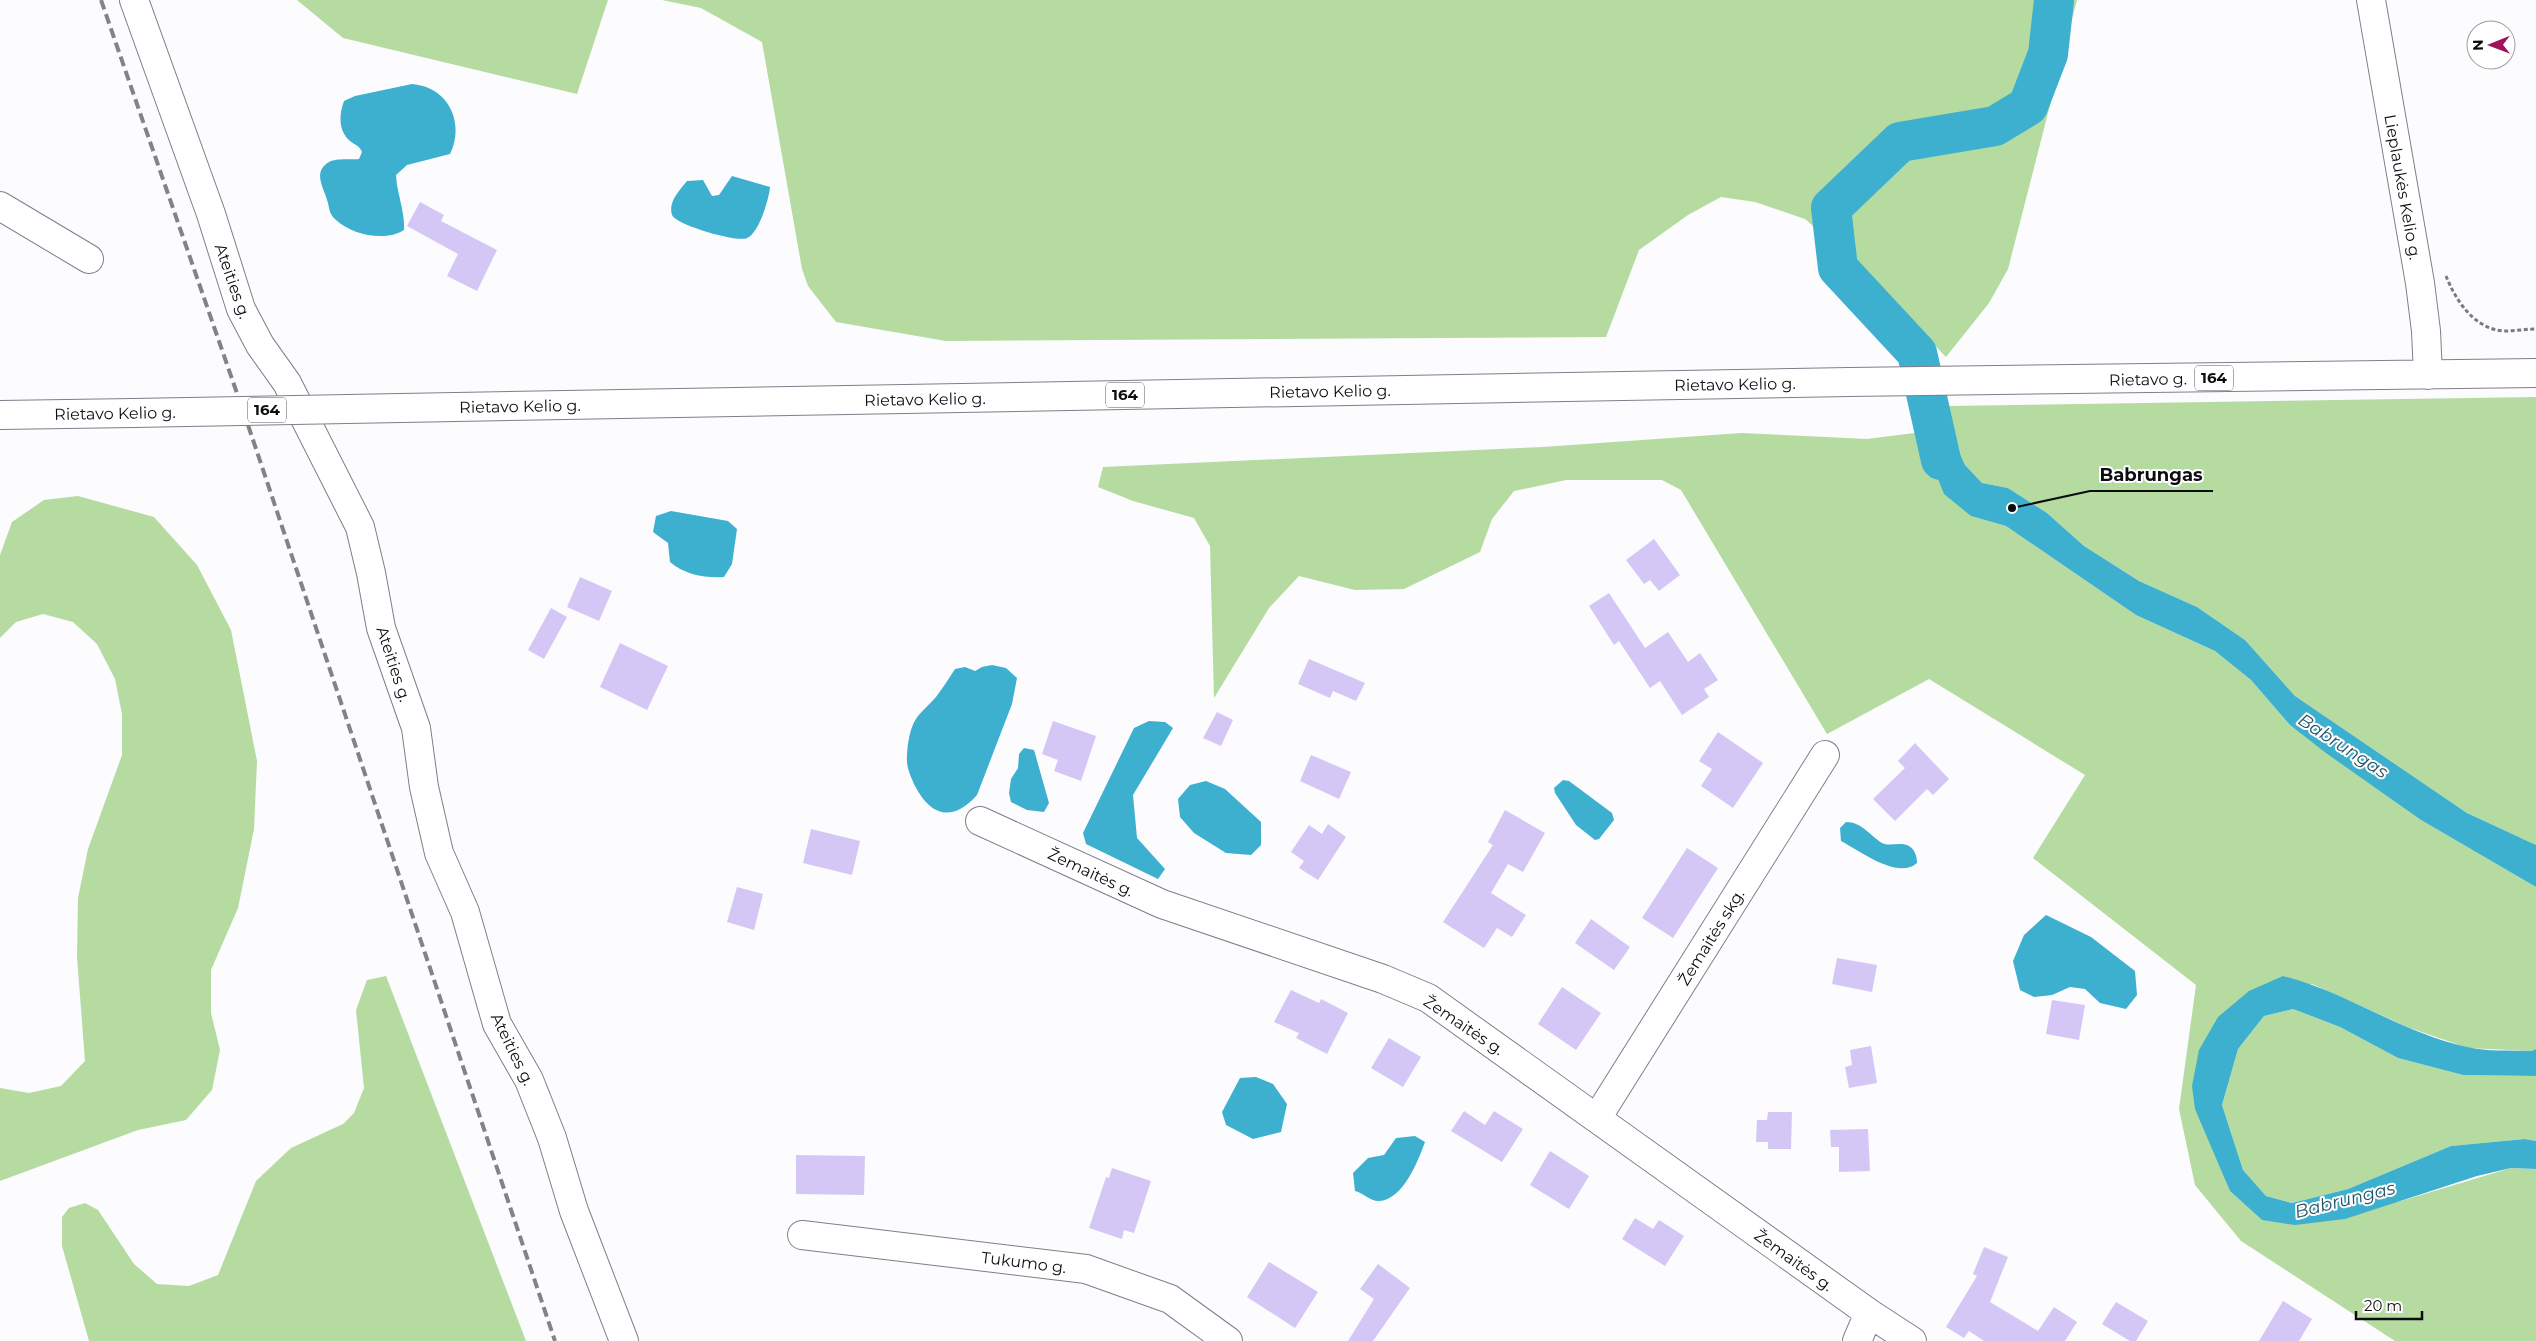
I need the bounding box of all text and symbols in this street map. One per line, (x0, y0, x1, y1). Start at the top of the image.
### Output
north arrow (2466, 20, 2516, 70)
text: N (2469, 39, 2487, 51)
street label: Lieplaukės Kelio g. (2380, 113, 2425, 261)
street label: Ateities g. (211, 241, 254, 321)
road number: 164 (2195, 366, 2233, 390)
street label: Rietavo g. (2109, 369, 2187, 390)
street label: Rietavo Kelio g. (1674, 374, 1796, 395)
street label: Rietavo Kelio g. (1269, 381, 1391, 402)
road number: 164 (1106, 382, 1144, 408)
street label: Rietavo Kelio g. (864, 389, 986, 410)
street label: Rietavo Kelio g. (459, 396, 581, 417)
road number: 164 (248, 398, 286, 422)
street label: Rietavo Kelio g. (54, 403, 176, 424)
callout: Babrungas (2090, 458, 2213, 491)
text: Babrungas (2099, 464, 2203, 486)
street label: Ateities g. (372, 624, 415, 704)
water label: Babrungas (2294, 709, 2392, 783)
street label: Žemaitės g. (1045, 844, 1137, 901)
street label: Žemaitės skg. (1674, 886, 1749, 989)
street label: Žemaitės g. (1420, 992, 1507, 1059)
street label: Ateities g. (487, 1010, 538, 1089)
water label: Babrungas (2292, 1177, 2398, 1223)
street label: Žemaitės g. (1751, 1225, 1837, 1295)
street label: Tukumo g. (980, 1248, 1067, 1277)
scale bar (2356, 1288, 2422, 1320)
text: 20 m (2364, 1296, 2402, 1315)

